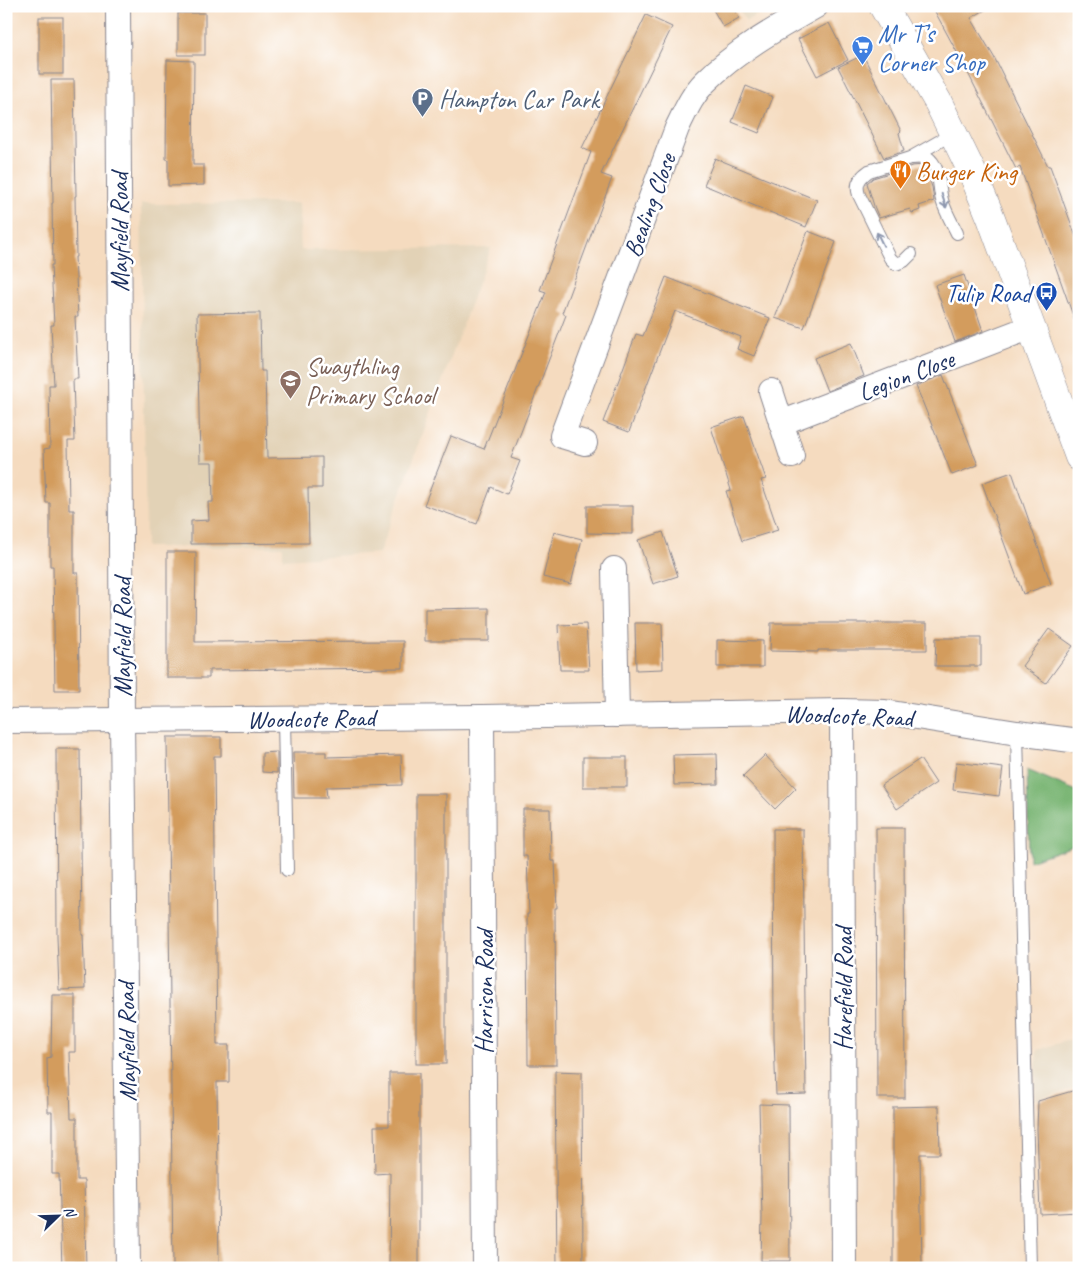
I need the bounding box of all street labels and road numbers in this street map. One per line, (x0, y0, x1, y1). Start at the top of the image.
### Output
street label: Bealing Close (616, 147, 684, 261)
street label: Mayfield Road (104, 168, 136, 292)
street label: Legion Close (854, 342, 960, 409)
street label: Mayfield Road (107, 573, 139, 697)
street label: Woodcote Road (785, 698, 917, 734)
street label: Woodcote Road (247, 702, 379, 736)
street label: Harefield Road (828, 923, 860, 1051)
street label: Harrison Road (469, 926, 501, 1054)
street label: Mayfield Road (110, 978, 144, 1102)

